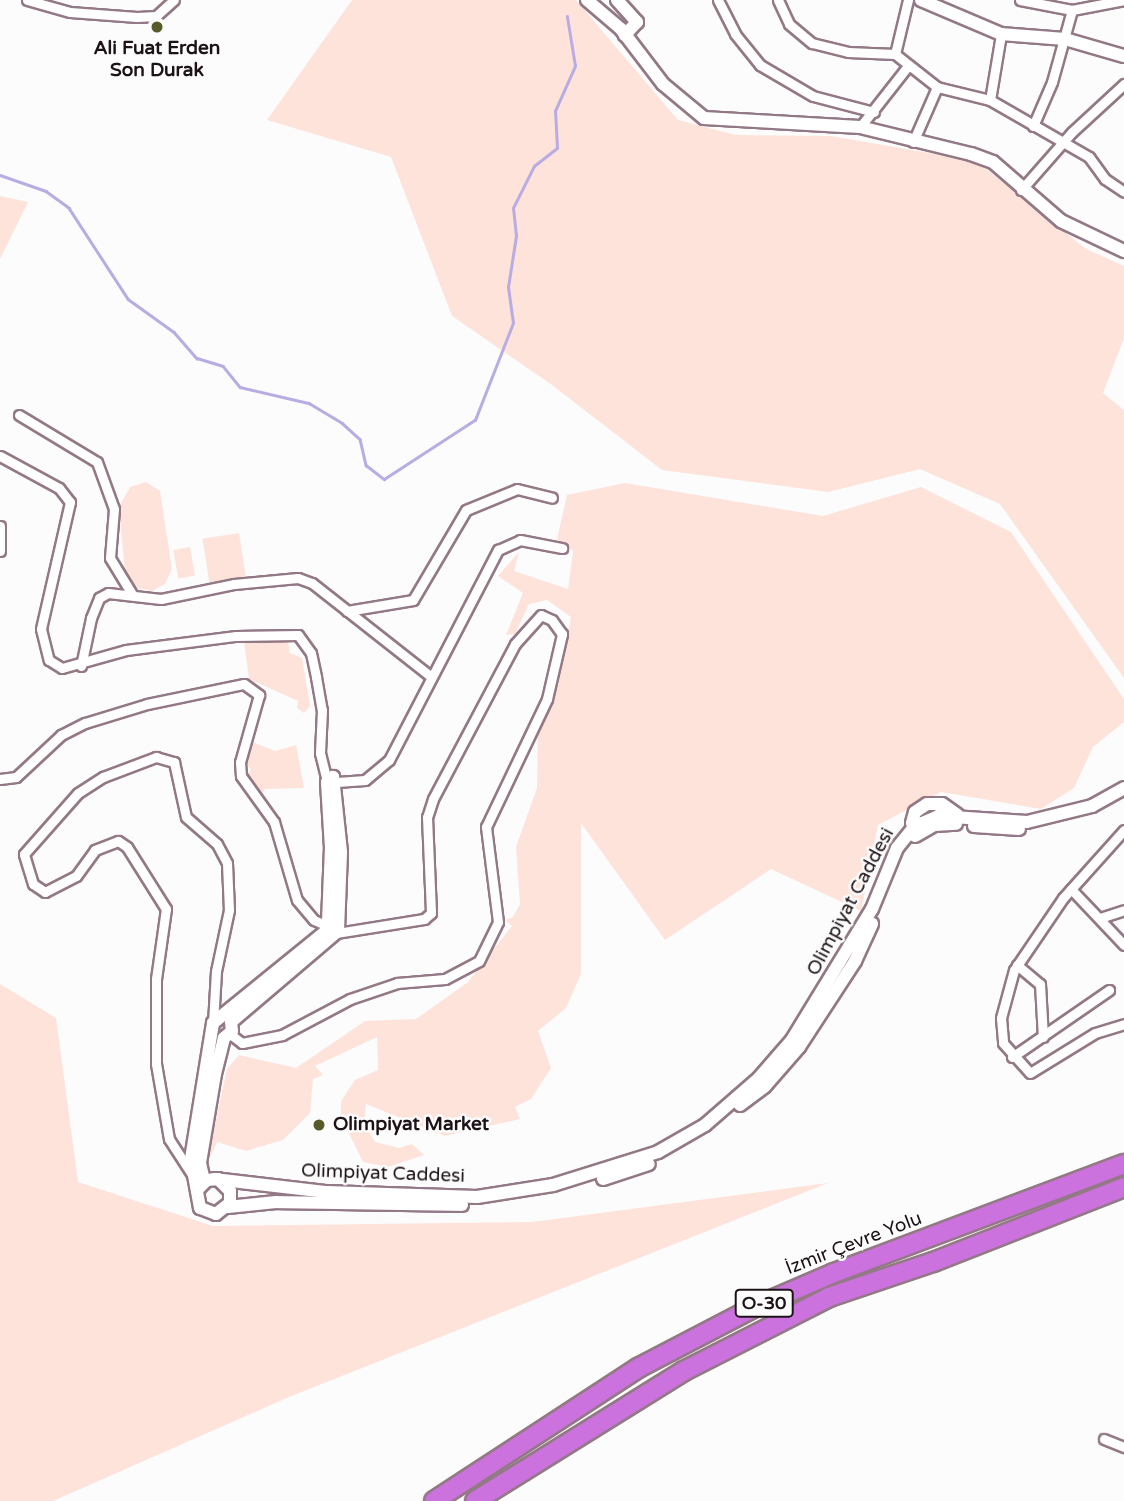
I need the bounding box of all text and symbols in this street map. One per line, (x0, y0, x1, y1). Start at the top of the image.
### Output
marker: Ali Fuat Erden Son Durak (149, 19, 165, 35)
place label: Ali Fuat Erden Son Durak (94, 38, 220, 82)
street label: Olimpiyat Caddesi (802, 824, 900, 980)
place label: Olimpiyat Market (333, 1114, 489, 1136)
marker: Olimpiyat Market (311, 1117, 327, 1133)
street label: Olimpiyat Caddesi (301, 1160, 465, 1188)
street label: İzmir Çevre Yolu (783, 1208, 925, 1280)
road number: O-30 (734, 1288, 794, 1318)

